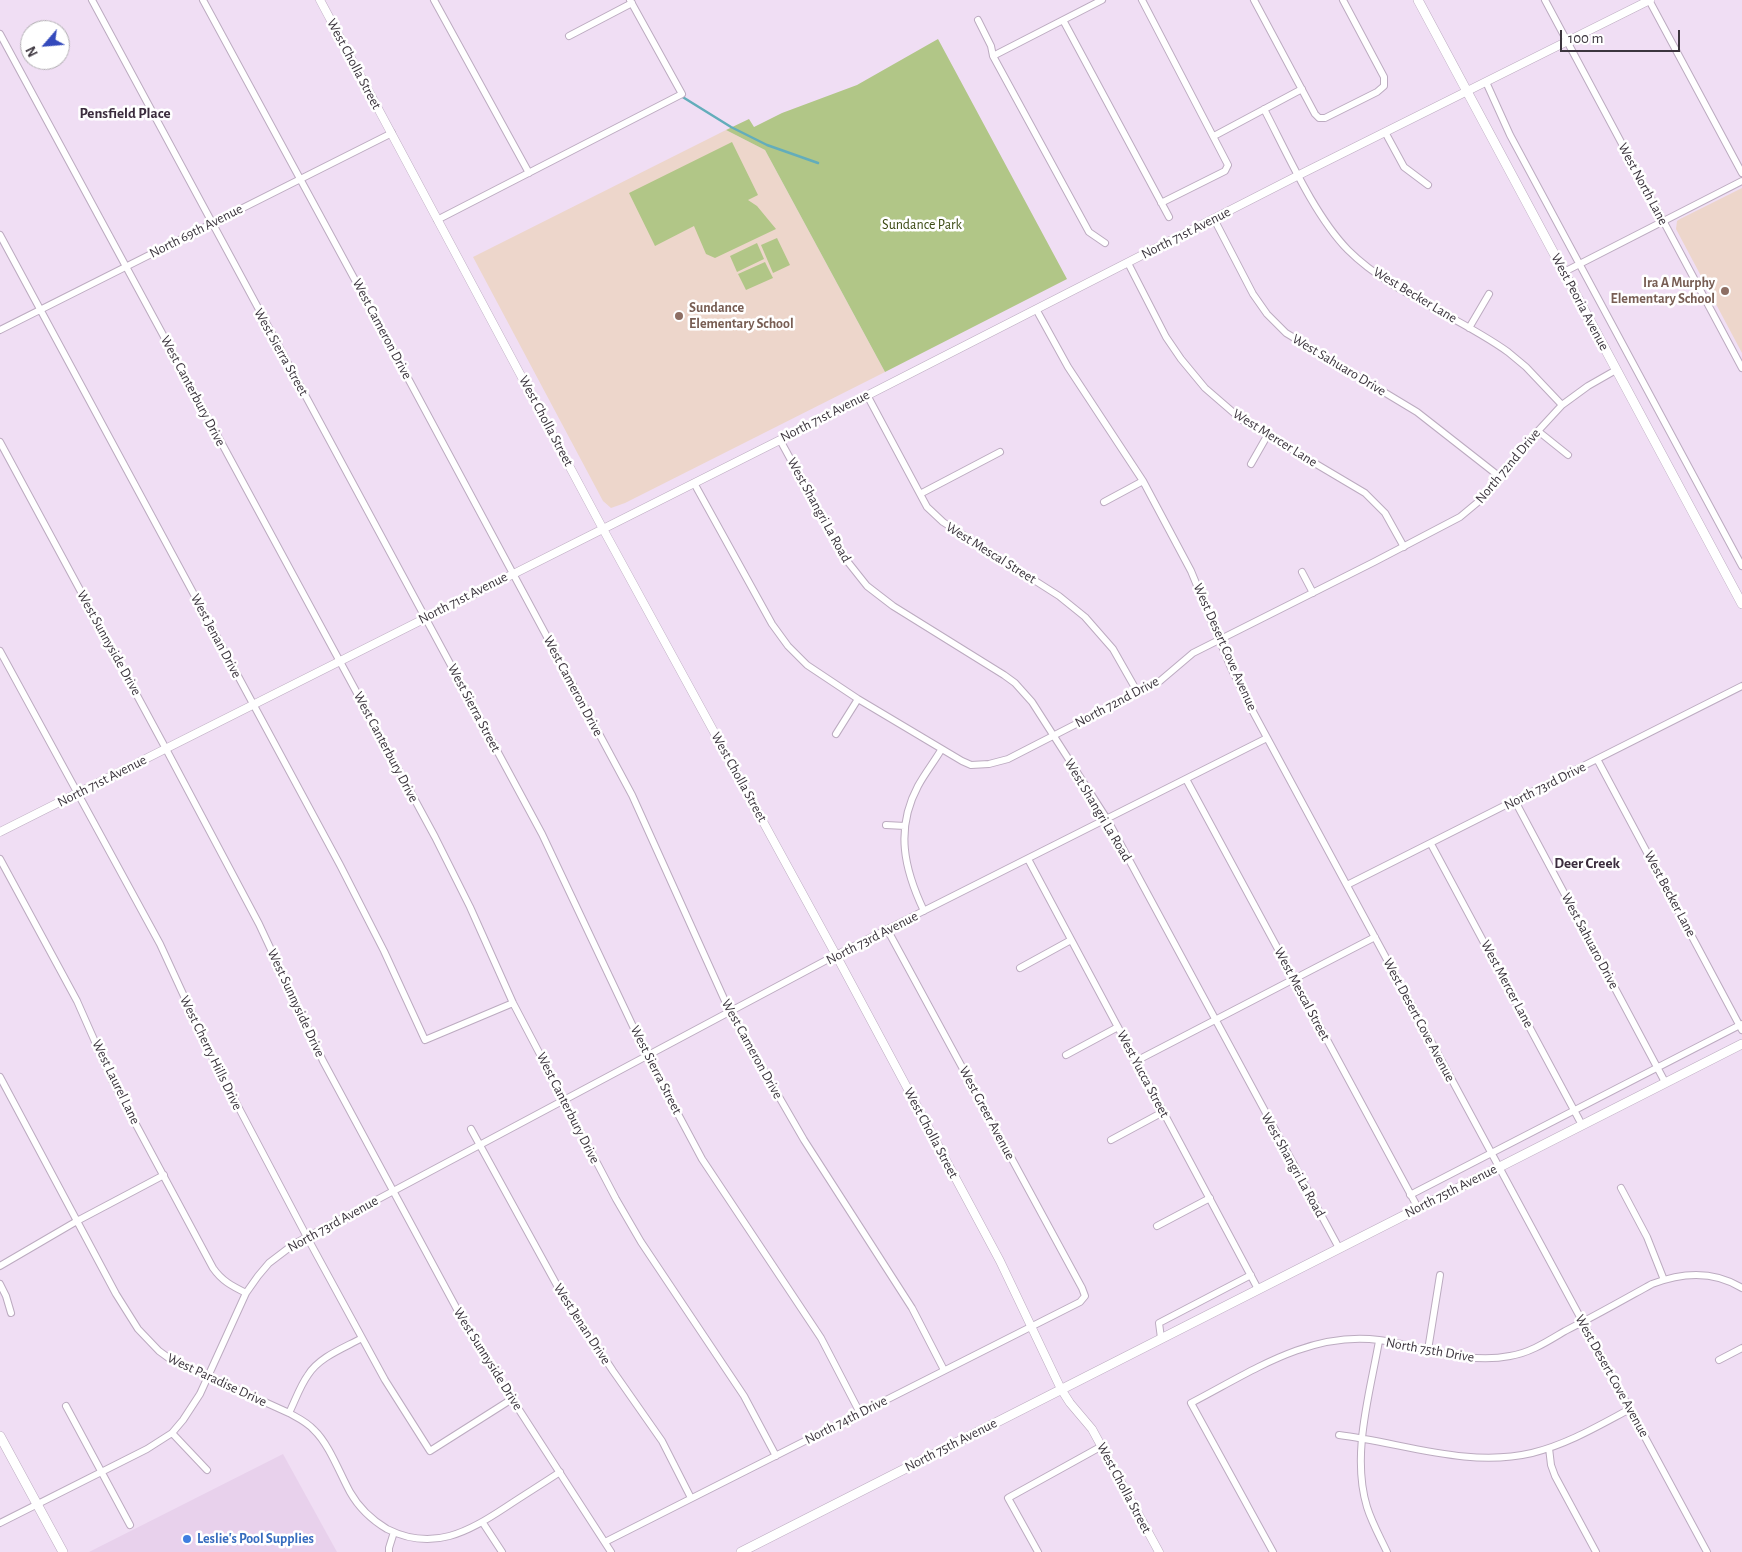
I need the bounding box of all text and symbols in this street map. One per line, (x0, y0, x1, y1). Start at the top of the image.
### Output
street label: West Cholla Street (323, 16, 385, 112)
north arrow (20, 20, 70, 70)
scale bar (1562, 20, 1682, 52)
text: 100 m (1568, 31, 1603, 46)
text: N (24, 44, 41, 59)
district label: Pensfield Place (79, 104, 171, 122)
street label: West North Lane (1614, 140, 1672, 228)
street label: North 69th Avenue (146, 200, 246, 262)
street label: North 71st Avenue (1139, 203, 1233, 263)
park label: Sundance Park (882, 217, 962, 233)
street label: West Peoria Avenue (1547, 251, 1613, 353)
street label: West Becker Lane (1370, 263, 1460, 327)
place label: Ira A Murphy Elementary School (1610, 275, 1715, 308)
street label: West Cameron Drive (348, 276, 416, 382)
marker: Ira A Murphy Elementary School (1719, 285, 1731, 297)
place label: Sundance Elementary School (689, 300, 794, 332)
street label: West Sierra Street (250, 305, 312, 399)
marker: Sundance Elementary School (673, 310, 685, 322)
street label: West Sahuaro Drive (1289, 330, 1389, 400)
street label: West Canterbury Drive (157, 333, 229, 449)
street label: West Cholla Street (515, 373, 577, 469)
street label: North 71st Avenue (778, 386, 872, 446)
street label: West Mercer Lane (1230, 405, 1320, 471)
street label: North 72nd Drive (1472, 425, 1544, 507)
street label: West Shangri La Road (783, 455, 855, 565)
street label: West Mescal Street (943, 519, 1039, 587)
street label: North 71st Avenue (416, 568, 510, 628)
street label: West Desert Cove Avenue (1189, 581, 1261, 713)
street label: West Sunnyside Drive (73, 587, 145, 699)
street label: West Jenan Drive (187, 591, 245, 681)
street label: West Cameron Drive (539, 633, 607, 739)
street label: West Sierra Street (444, 661, 504, 755)
street label: North 72nd Drive (1072, 673, 1162, 731)
street label: West Canterbury Drive (350, 689, 422, 805)
street label: West Cholla Street (707, 729, 771, 825)
street label: North 71st Avenue (55, 751, 149, 811)
street label: West Shangri La Road (1061, 755, 1135, 865)
street label: North 73rd Drive (1501, 758, 1589, 814)
street label: West Becker Lane (1640, 848, 1700, 940)
district label: Deer Creek (1554, 854, 1620, 872)
street label: West Sahuaro Drive (1558, 890, 1622, 992)
street label: North 73rd Avenue (823, 908, 921, 968)
street label: West Mercer Lane (1477, 937, 1537, 1031)
street label: West Mescal Street (1270, 945, 1334, 1043)
street label: West Sunnyside Drive (264, 946, 328, 1060)
street label: West Desert Cove Avenue (1379, 955, 1459, 1085)
street label: West Cherry Hills Drive (176, 993, 246, 1113)
street label: West Cameron Drive (718, 996, 786, 1102)
street label: West Sierra Street (626, 1023, 686, 1117)
street label: West Yucca Street (1113, 1028, 1173, 1120)
street label: West Laurel Lane (88, 1037, 144, 1127)
street label: West Canterbury Drive (533, 1050, 603, 1166)
street label: West Greer Avenue (955, 1063, 1019, 1163)
street label: West Cholla Street (900, 1085, 962, 1181)
street label: West Shangri La Road (1257, 1110, 1329, 1220)
street label: North 75th Avenue (1402, 1161, 1500, 1221)
street label: North 73rd Avenue (285, 1192, 381, 1256)
street label: West Jenan Drive (550, 1280, 614, 1368)
street label: West Sunnyside Drive (450, 1305, 526, 1413)
street label: West Desert Cove Avenue (1571, 1312, 1653, 1440)
street label: North 75th Drive (1384, 1334, 1476, 1366)
street label: West Paradise Drive (164, 1350, 270, 1410)
street label: North 74th Drive (802, 1392, 890, 1448)
street label: North 75th Avenue (902, 1415, 1000, 1475)
street label: West Cholla Street (1093, 1440, 1155, 1536)
place label: Leslie's Pool Supplies (197, 1531, 314, 1547)
marker: Leslie's Pool Supplies (181, 1533, 193, 1545)

